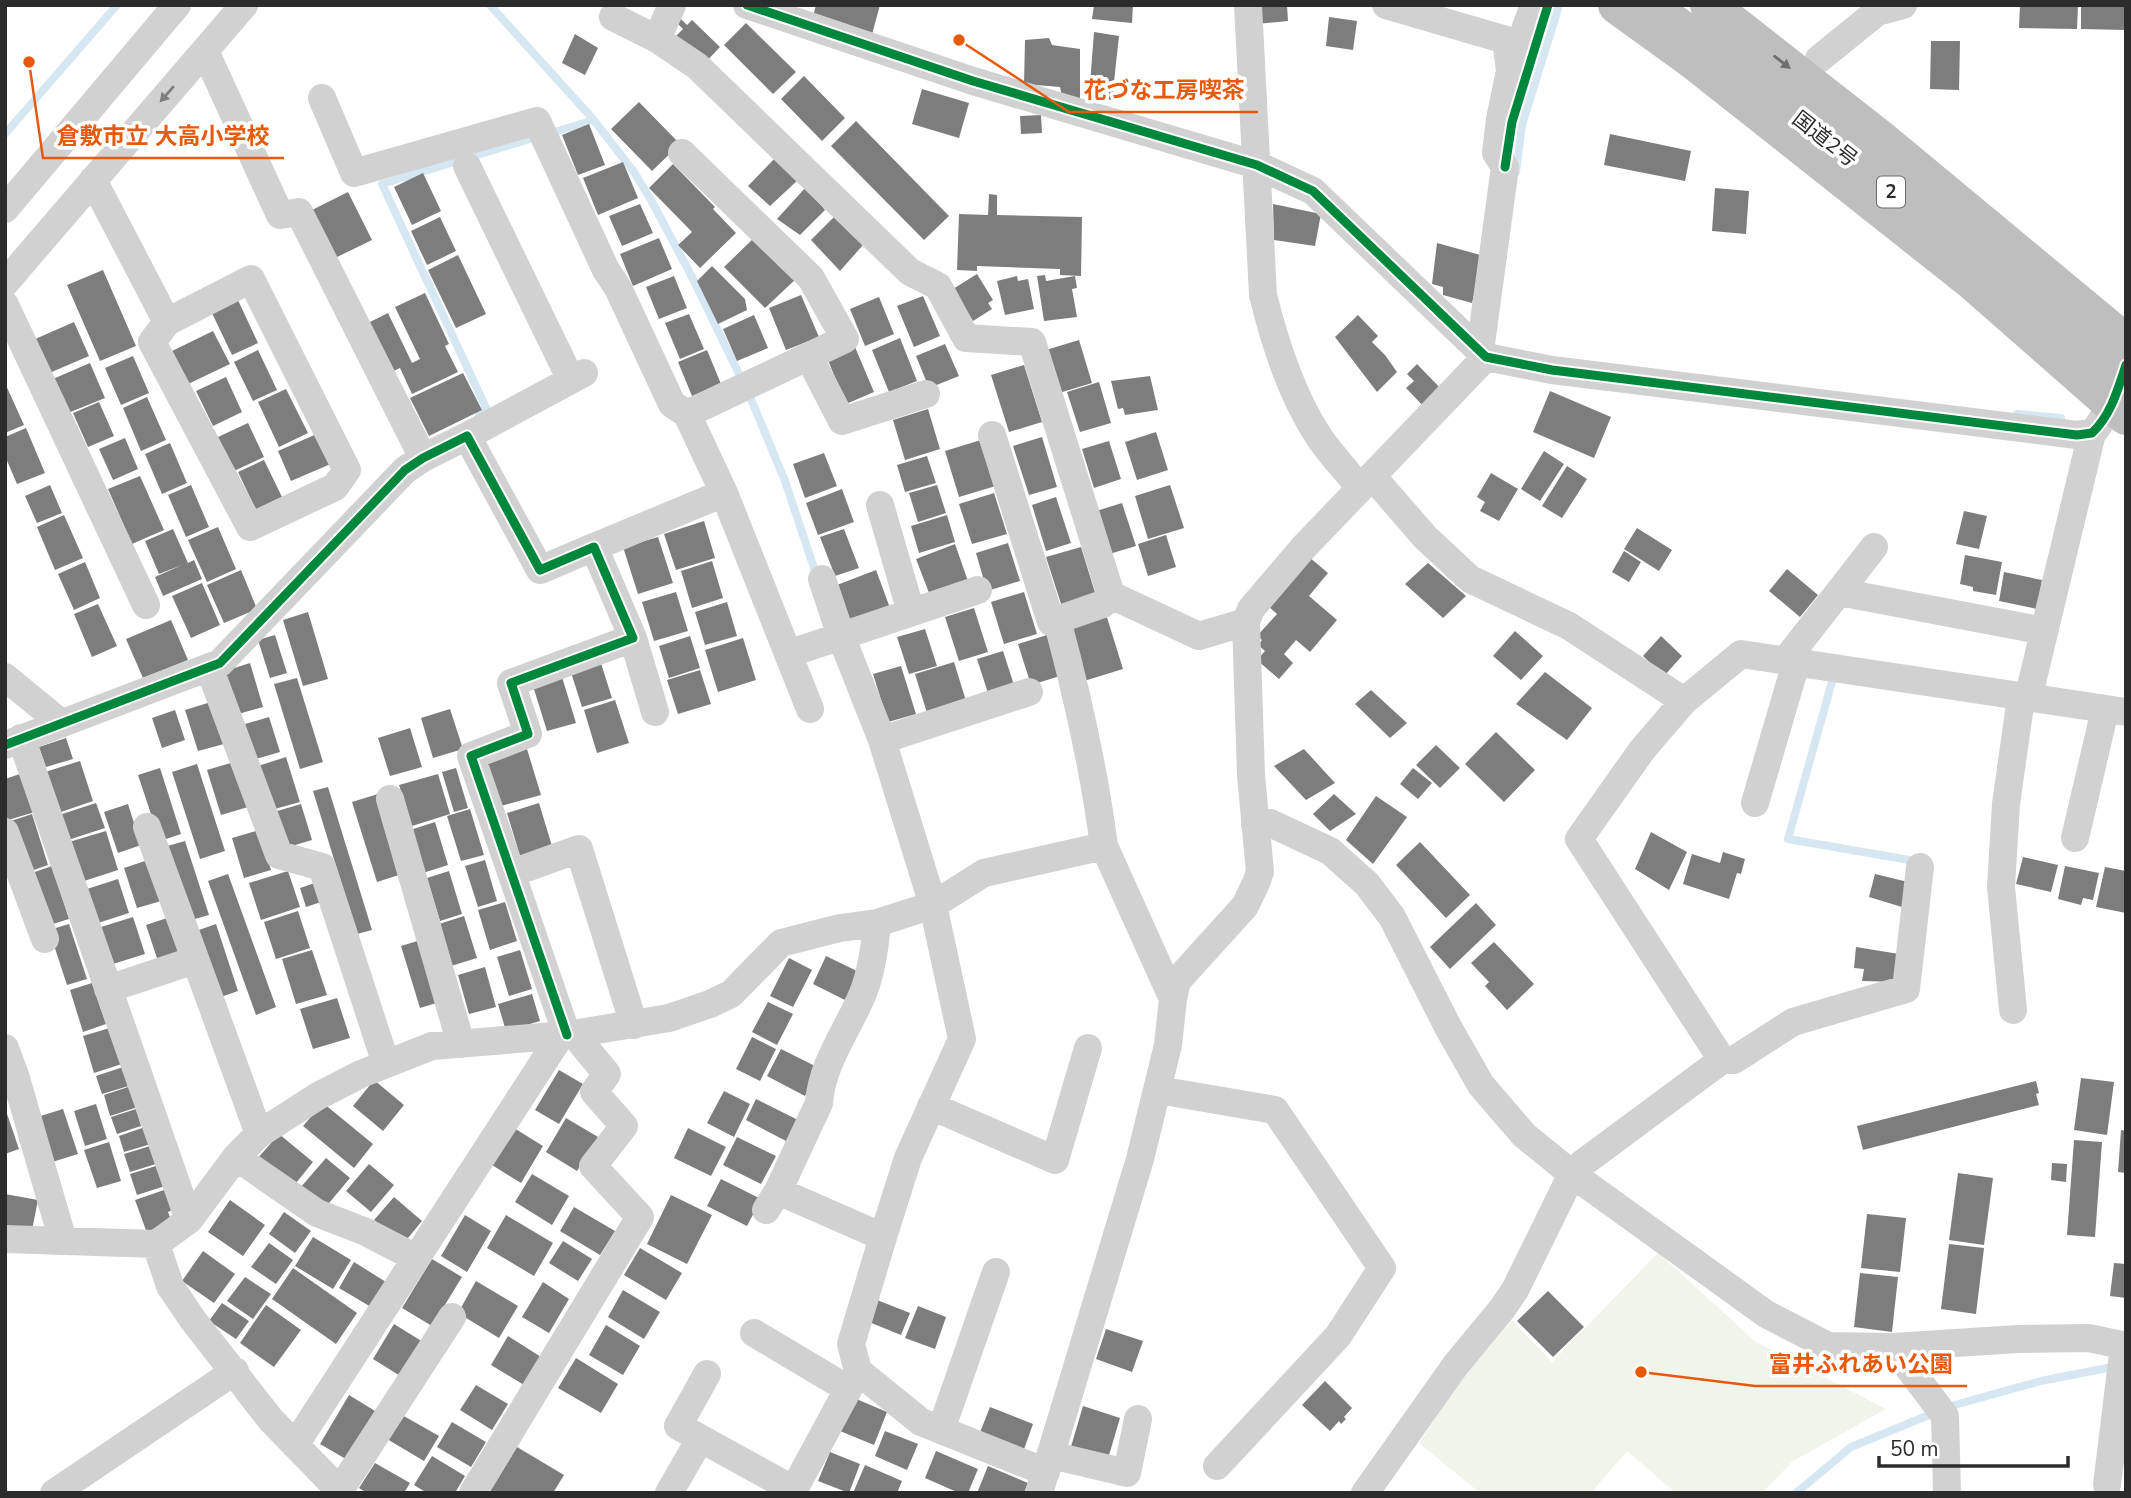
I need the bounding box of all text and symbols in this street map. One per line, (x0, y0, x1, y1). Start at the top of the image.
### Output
one-way arrow (1773, 55, 1791, 69)
callout: 花づな工房喫茶 (1069, 68, 1258, 112)
text: 花づな工房喫茶 (1084, 75, 1245, 106)
one-way arrow (160, 86, 175, 103)
street label: 国道2号 (1787, 105, 1863, 173)
callout: 倉敷市立 大高小学校 (43, 114, 284, 158)
text: 倉敷市立 大高小学校 (56, 121, 270, 152)
road number: 2 (1877, 176, 1905, 208)
callout: 富井ふれあい公園 (1755, 1342, 1967, 1386)
text: 富井ふれあい公園 (1769, 1349, 1953, 1380)
scale bar (1879, 1424, 2068, 1468)
text: 50 m (1890, 1435, 1939, 1463)

